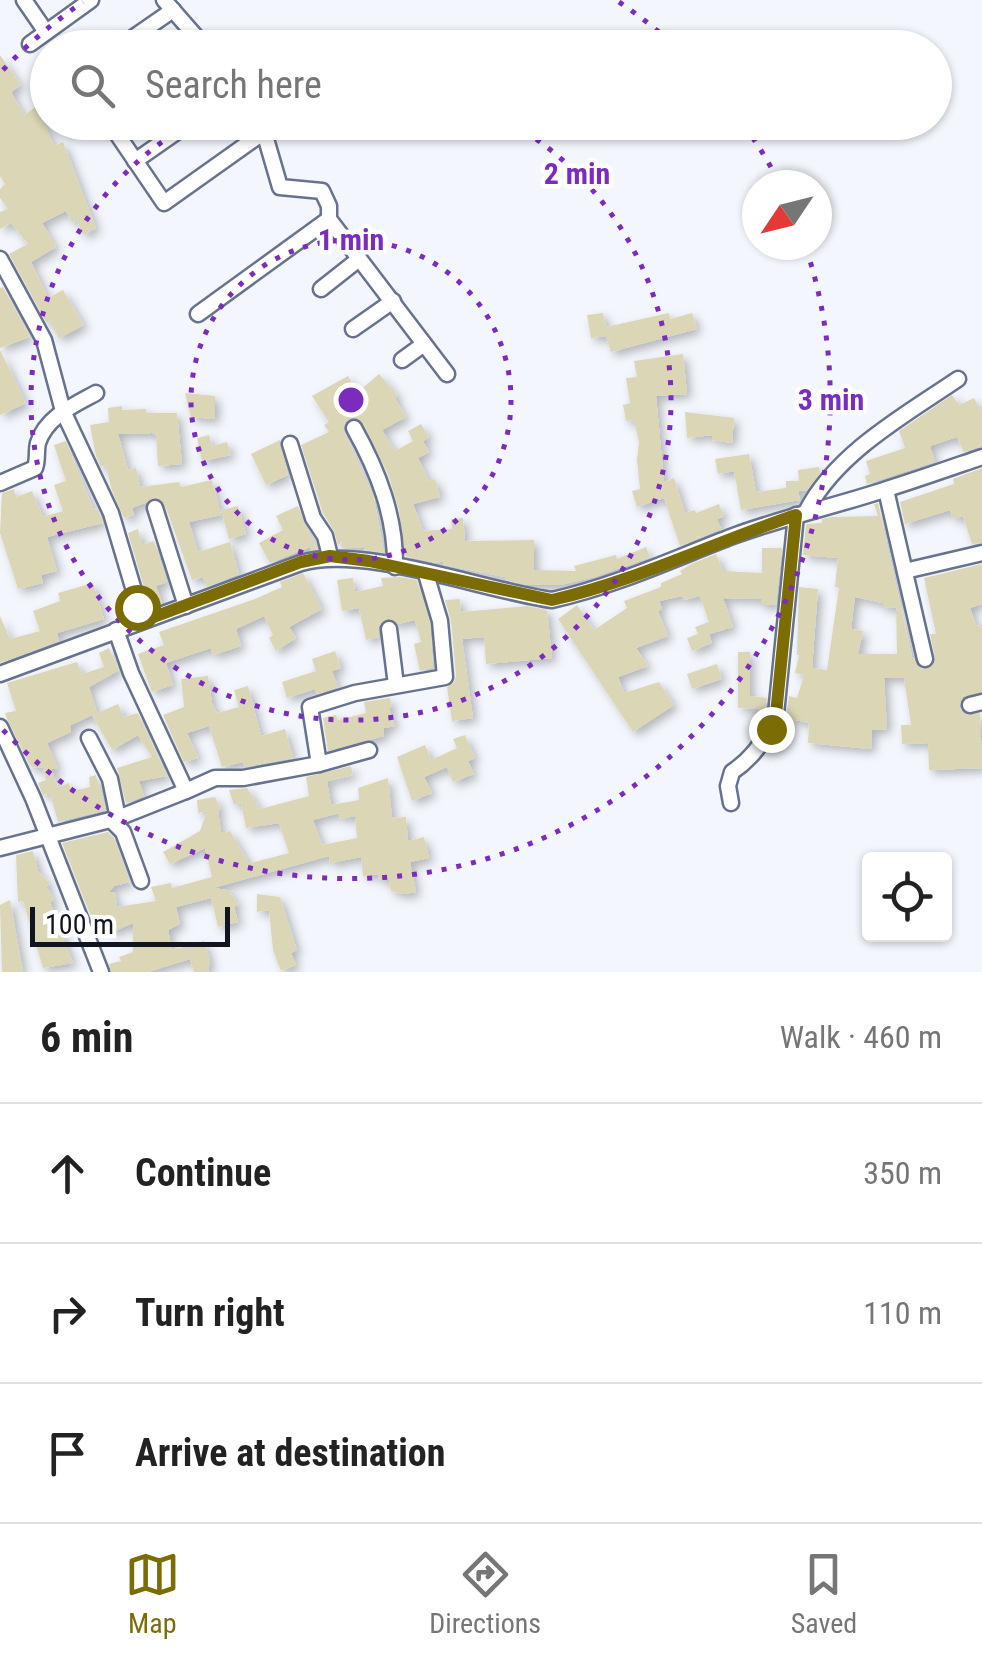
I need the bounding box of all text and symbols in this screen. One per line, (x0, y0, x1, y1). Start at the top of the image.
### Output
search box (30, 30, 952, 140)
icon: search (65, 58, 120, 113)
text: Search here (145, 63, 322, 107)
text: 2 min (544, 156, 610, 191)
north arrow (742, 170, 832, 260)
text: 1 min (318, 222, 384, 257)
centre of rings (333, 382, 369, 418)
text: 3 min (798, 382, 864, 417)
route start (115, 585, 161, 631)
route end (749, 707, 795, 753)
map controls (862, 852, 952, 942)
button: locate (862, 852, 952, 942)
scale bar (30, 902, 230, 946)
text: 100 m (45, 908, 114, 941)
text: 6 min (40, 1013, 133, 1062)
text: Walk · 460 m (780, 1018, 942, 1056)
icon: ahead (40, 1146, 95, 1201)
text: Continue (135, 1151, 271, 1195)
text: 350 m (863, 1154, 942, 1192)
icon: right (40, 1286, 95, 1341)
text: Turn right (135, 1291, 285, 1335)
text: 110 m (863, 1294, 942, 1332)
icon: arrive (40, 1426, 95, 1481)
text: Arrive at destination (135, 1431, 445, 1475)
tab: Map (125, 1547, 180, 1640)
tab: Directions (429, 1547, 541, 1640)
tab: Saved (791, 1547, 857, 1640)

